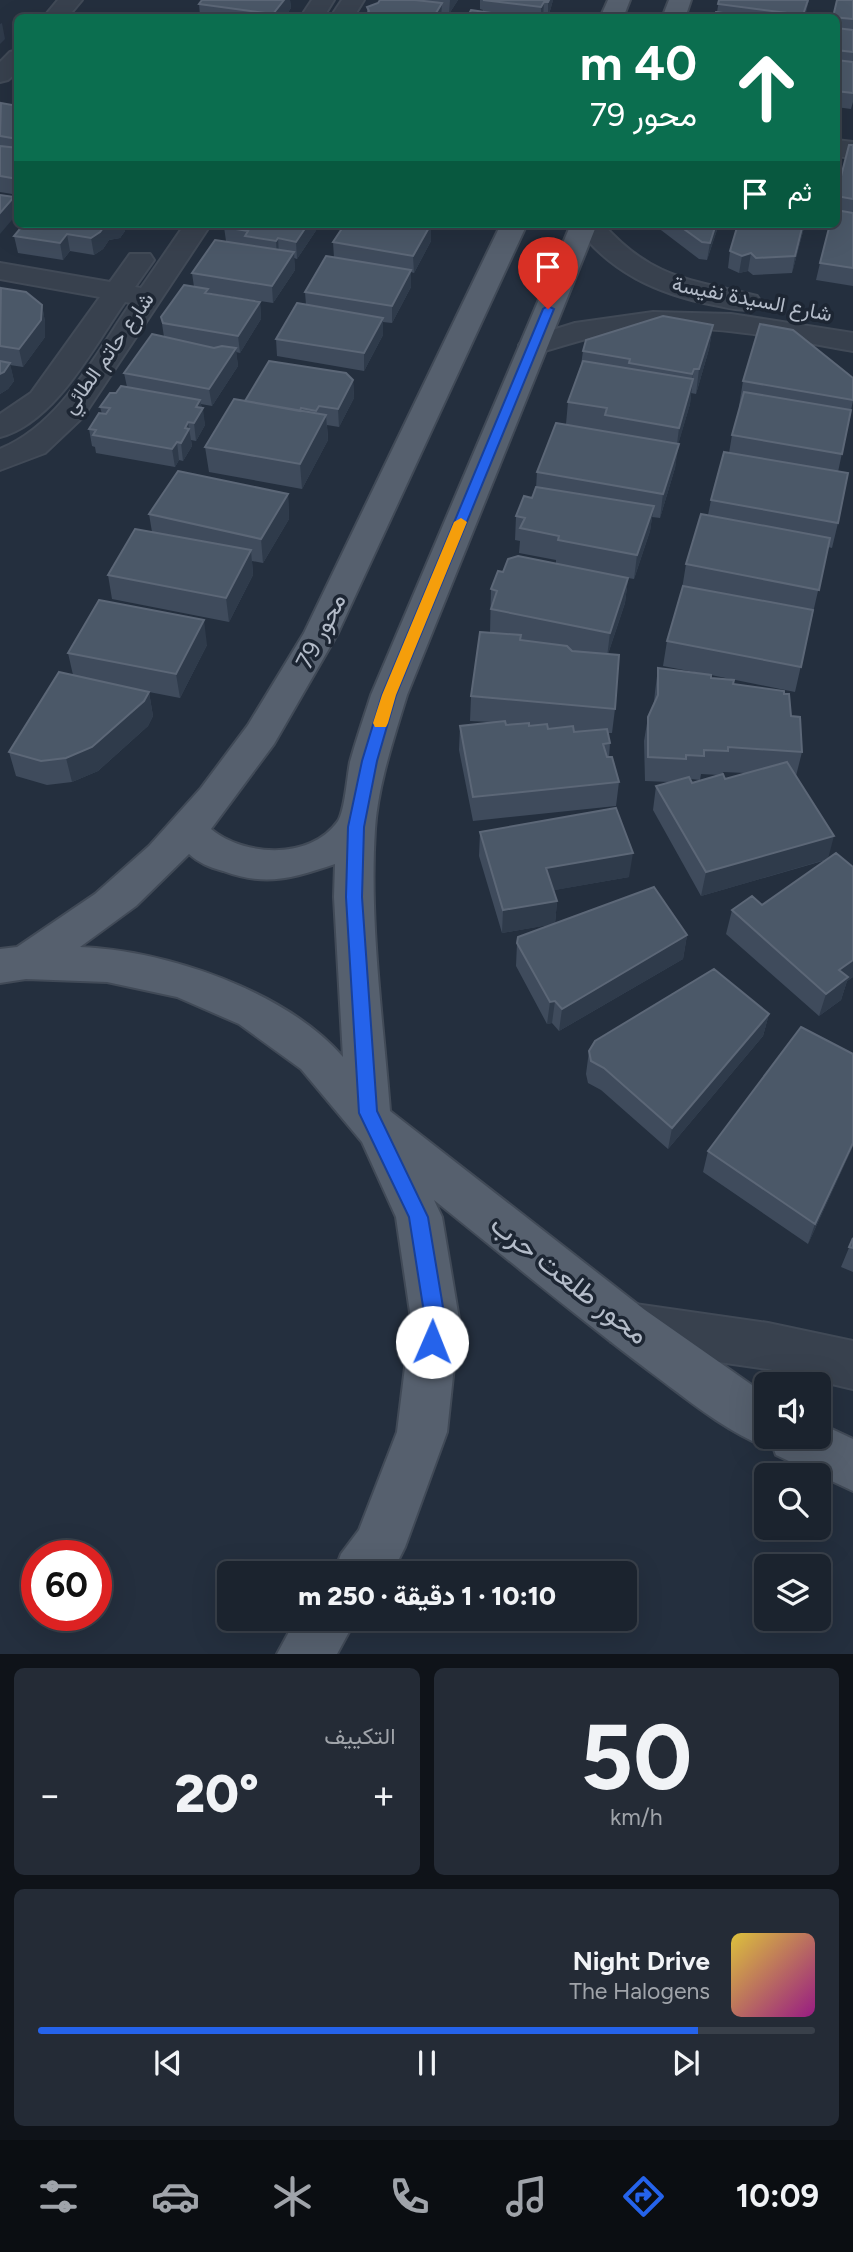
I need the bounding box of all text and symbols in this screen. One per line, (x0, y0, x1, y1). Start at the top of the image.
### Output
text: 40 m (580, 33, 697, 92)
icon: ahead (721, 42, 812, 133)
text: محور 79 (590, 96, 697, 134)
icon: arrive (736, 175, 774, 213)
text: ثم (788, 176, 812, 208)
pin (518, 237, 578, 309)
icon: arrive (529, 248, 567, 286)
street label: شارع السيدة نفيسة (670, 271, 834, 328)
street label: شارع حاتم الطائي (56, 287, 163, 421)
street label: محور 79 (289, 588, 353, 674)
street label: محور طلعت حرب (484, 1207, 656, 1352)
position arrow (395, 1305, 469, 1379)
map controls (754, 1372, 831, 1631)
button: sound (754, 1372, 831, 1449)
button: search (754, 1463, 831, 1540)
speed limit sign: 60 (21, 1540, 112, 1631)
button: layers (754, 1554, 831, 1631)
text: 10:10 · 1 دقيقة · 250 m (298, 1580, 556, 1612)
text: 50 (580, 1703, 692, 1812)
text: التكييف (324, 1722, 396, 1750)
text: 20° (175, 1763, 259, 1825)
text: − (38, 1772, 62, 1818)
text: + (372, 1772, 396, 1818)
text: km/h (610, 1803, 663, 1831)
text: Night Drive (573, 1945, 710, 1977)
text: The Halogens (569, 1977, 710, 2005)
icon: previous (149, 2044, 187, 2082)
icon: pause (408, 2044, 446, 2082)
icon: next (667, 2044, 705, 2082)
icon: filters (34, 2172, 83, 2221)
icon: car (151, 2172, 200, 2221)
icon: climate (268, 2172, 317, 2221)
icon: phone (385, 2172, 434, 2221)
icon: music (502, 2172, 551, 2221)
icon: directions (619, 2172, 668, 2221)
text: 10:09 (736, 2177, 819, 2215)

